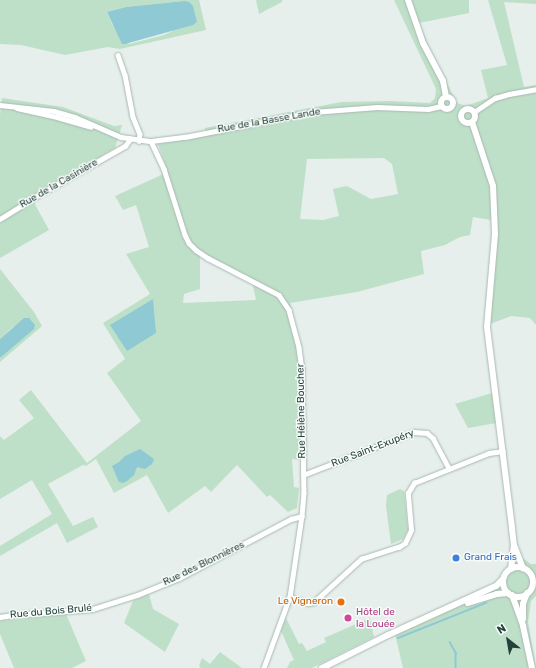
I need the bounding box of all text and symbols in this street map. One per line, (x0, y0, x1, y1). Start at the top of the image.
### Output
street label: Rue de la Basse Lande (217, 106, 321, 136)
street label: Rue de la Casinière (18, 157, 100, 211)
street label: Rue Hélène Boucher (295, 363, 309, 459)
street label: Rue Saint-Exupéry (330, 428, 416, 470)
street label: Rue des Blonnières (161, 539, 247, 589)
place label: Grand Frais (464, 552, 517, 564)
marker: Grand Frais (451, 553, 461, 563)
place label: Le Vigneron (277, 596, 333, 608)
marker: Le Vigneron (336, 597, 346, 607)
street label: Rue du Bois Brulé (10, 602, 92, 622)
place label: Hôtel de la Louée (356, 606, 395, 630)
marker: Hôtel de la Louée (343, 613, 353, 623)
north arrow (488, 620, 528, 660)
text: N (495, 622, 508, 637)

